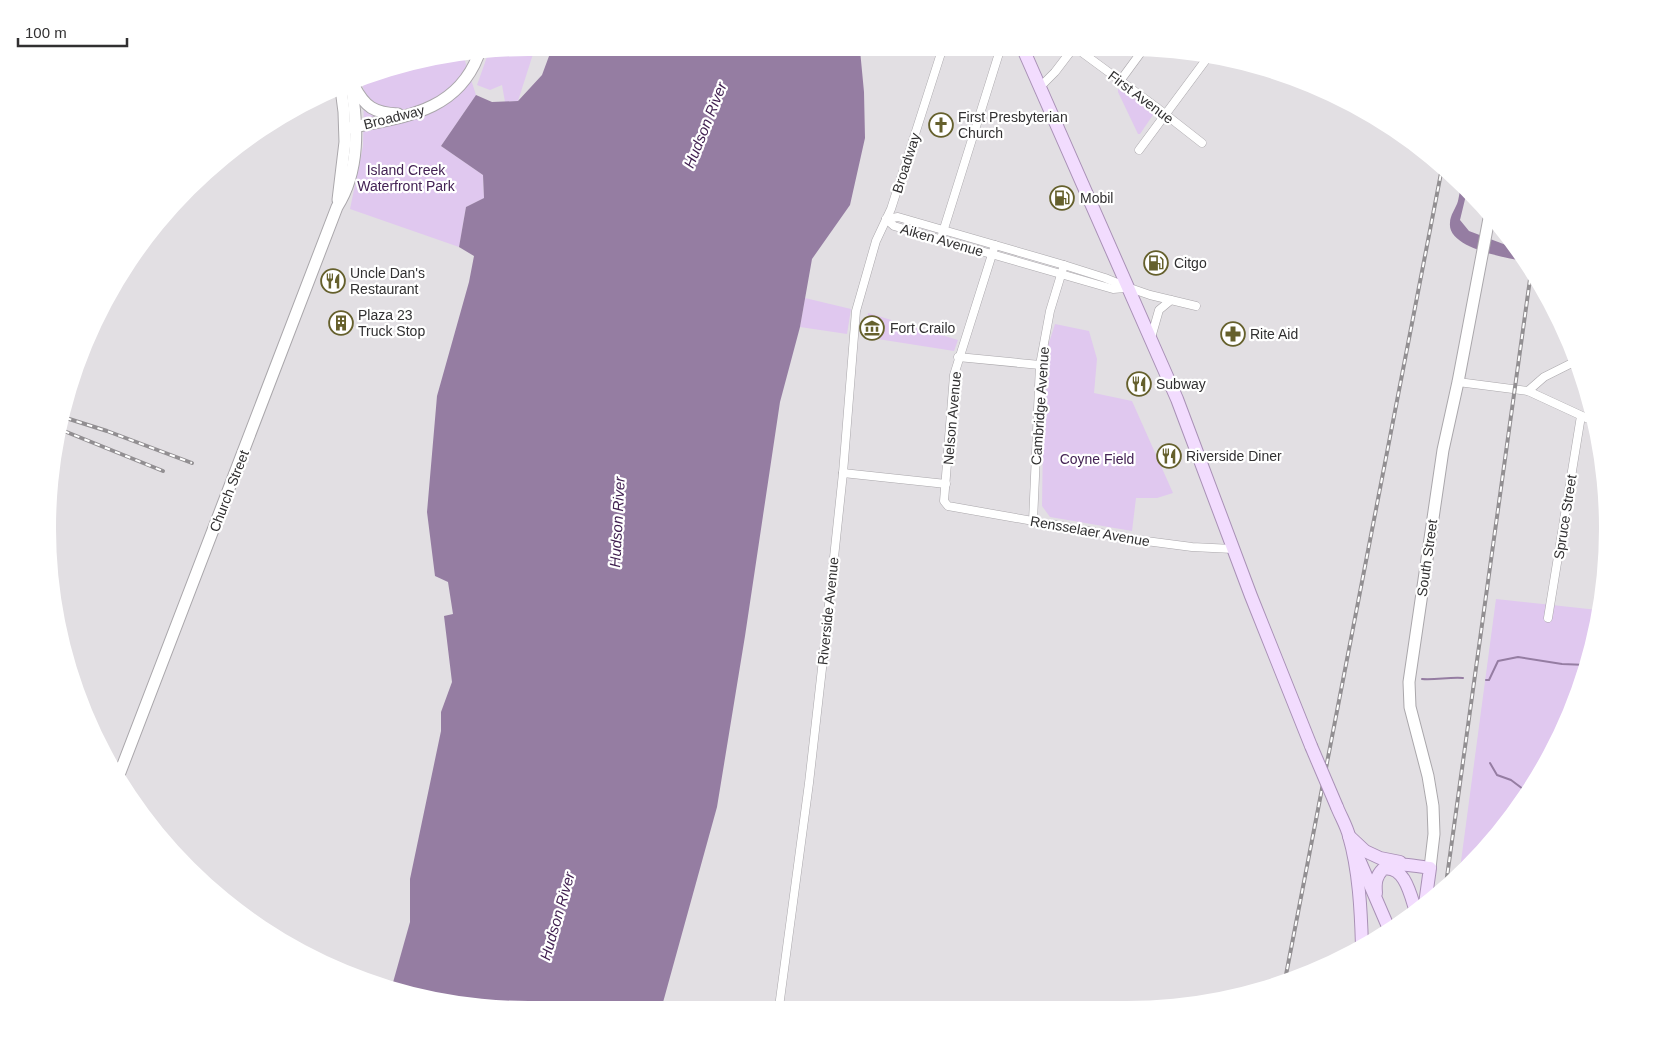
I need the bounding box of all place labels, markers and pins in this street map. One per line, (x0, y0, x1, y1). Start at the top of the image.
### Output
place label: First Presbyterian Church (958, 109, 1068, 141)
church icon: First Presbyterian Church (928, 112, 954, 138)
fuel station icon: Mobil (1049, 185, 1075, 211)
place label: Mobil (1080, 190, 1113, 206)
fuel station icon: Citgo (1143, 250, 1169, 276)
place label: Citgo (1174, 255, 1207, 271)
place label: Uncle Dan's Restaurant (350, 265, 425, 297)
restaurant icon: Uncle Dan's Restaurant (320, 268, 346, 294)
place label: Plaza 23 Truck Stop (358, 307, 425, 339)
building icon: Plaza 23 Truck Stop (328, 310, 354, 336)
museum icon: Fort Crailo (859, 315, 885, 341)
place label: Fort Crailo (890, 320, 956, 336)
pharmacy icon: Rite Aid (1220, 321, 1246, 347)
place label: Rite Aid (1250, 326, 1298, 342)
restaurant icon: Subway (1126, 371, 1152, 397)
place label: Subway (1156, 376, 1206, 392)
restaurant icon: Riverside Diner (1156, 443, 1182, 469)
place label: Riverside Diner (1186, 448, 1282, 464)

